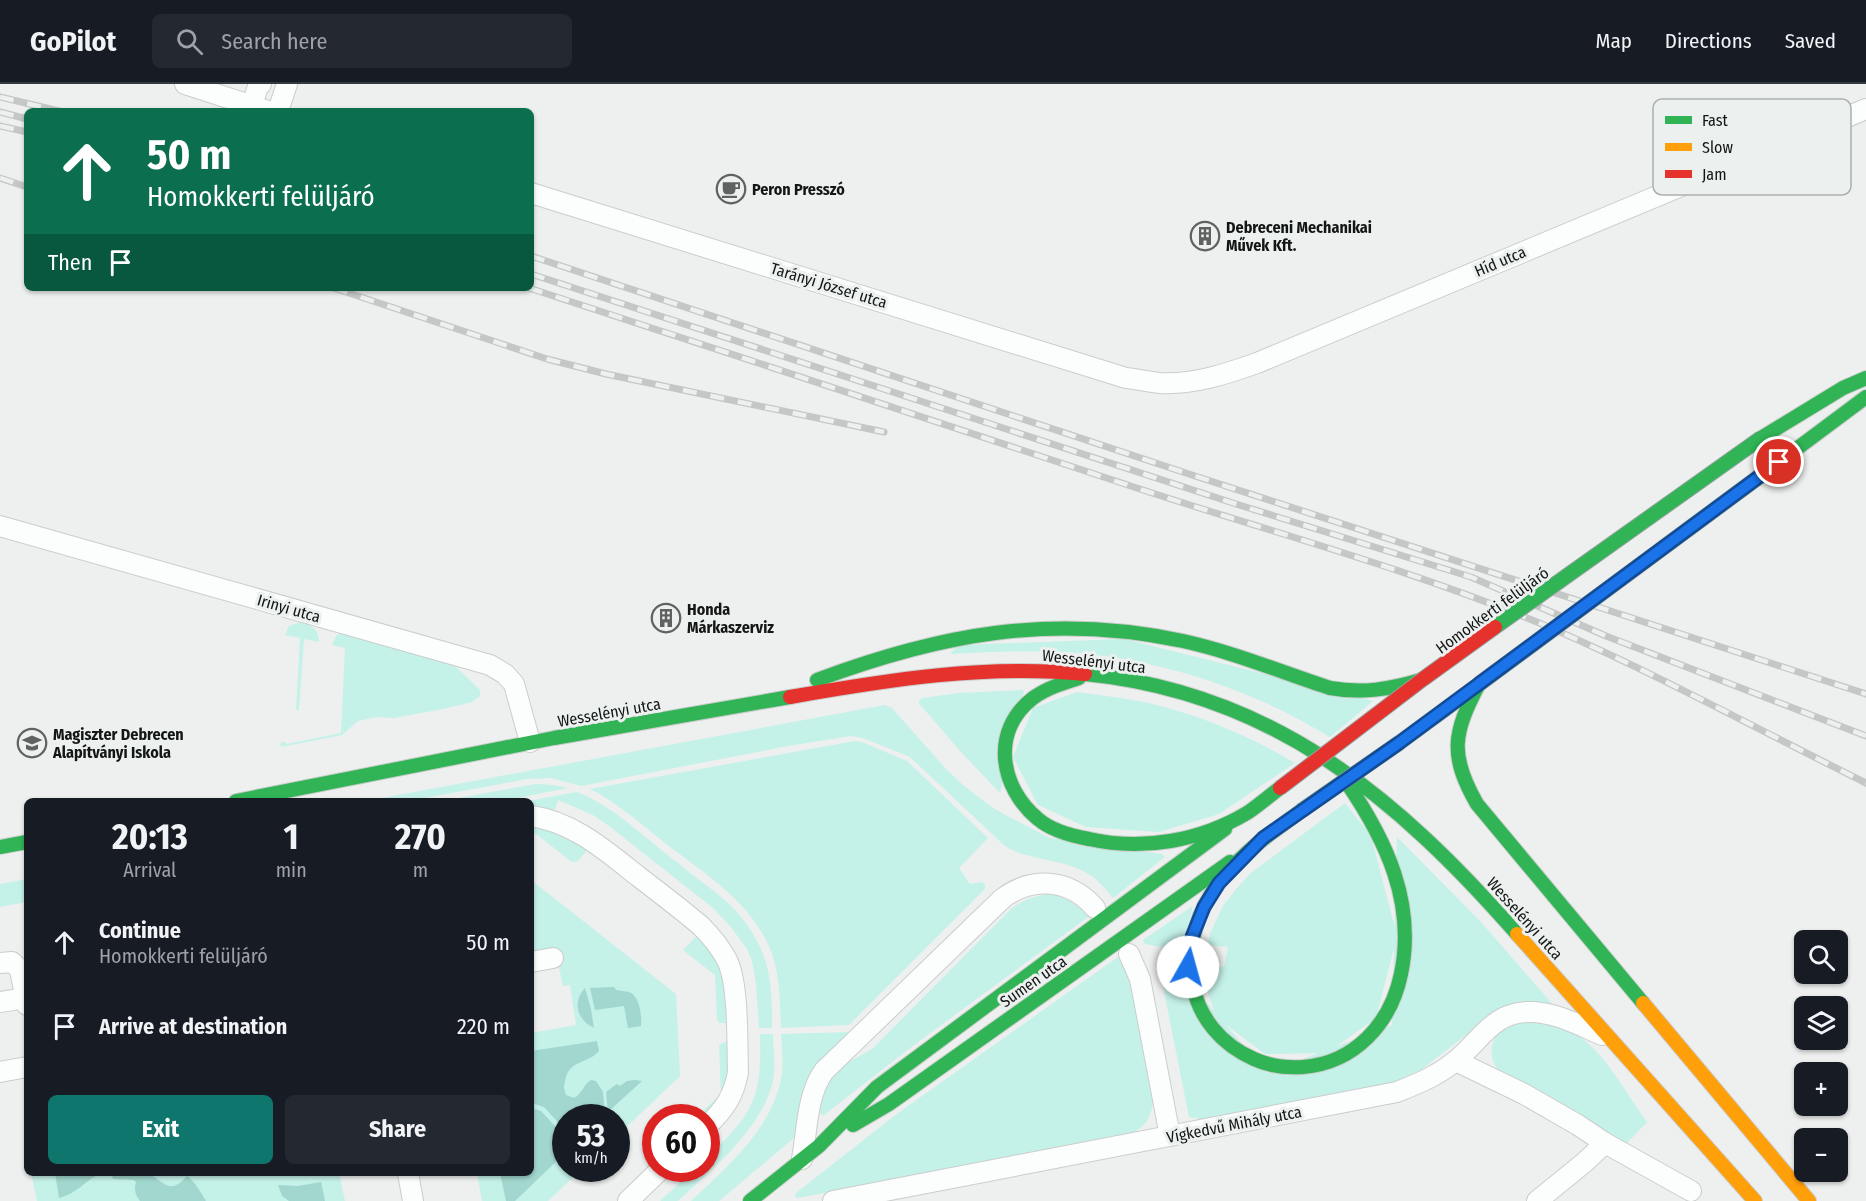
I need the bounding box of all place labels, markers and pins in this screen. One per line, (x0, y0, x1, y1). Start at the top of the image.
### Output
cafe icon: Peron Presszó (715, 173, 747, 205)
place label: Peron Presszó (752, 180, 845, 199)
place label: Debreceni Mechanikai Művek Kft. (1226, 218, 1372, 255)
building icon: Debreceni Mechanikai Művek Kft. (1189, 220, 1221, 252)
pin (1753, 436, 1804, 487)
place label: Honda Márkaszerviz (687, 600, 774, 637)
building icon: Honda Márkaszerviz (650, 602, 682, 634)
place label: Magiszter Debrecen Alapítványi Iskola (52, 725, 184, 762)
school or university icon: Magiszter Debrecen Alapítványi Iskola (16, 727, 48, 759)

